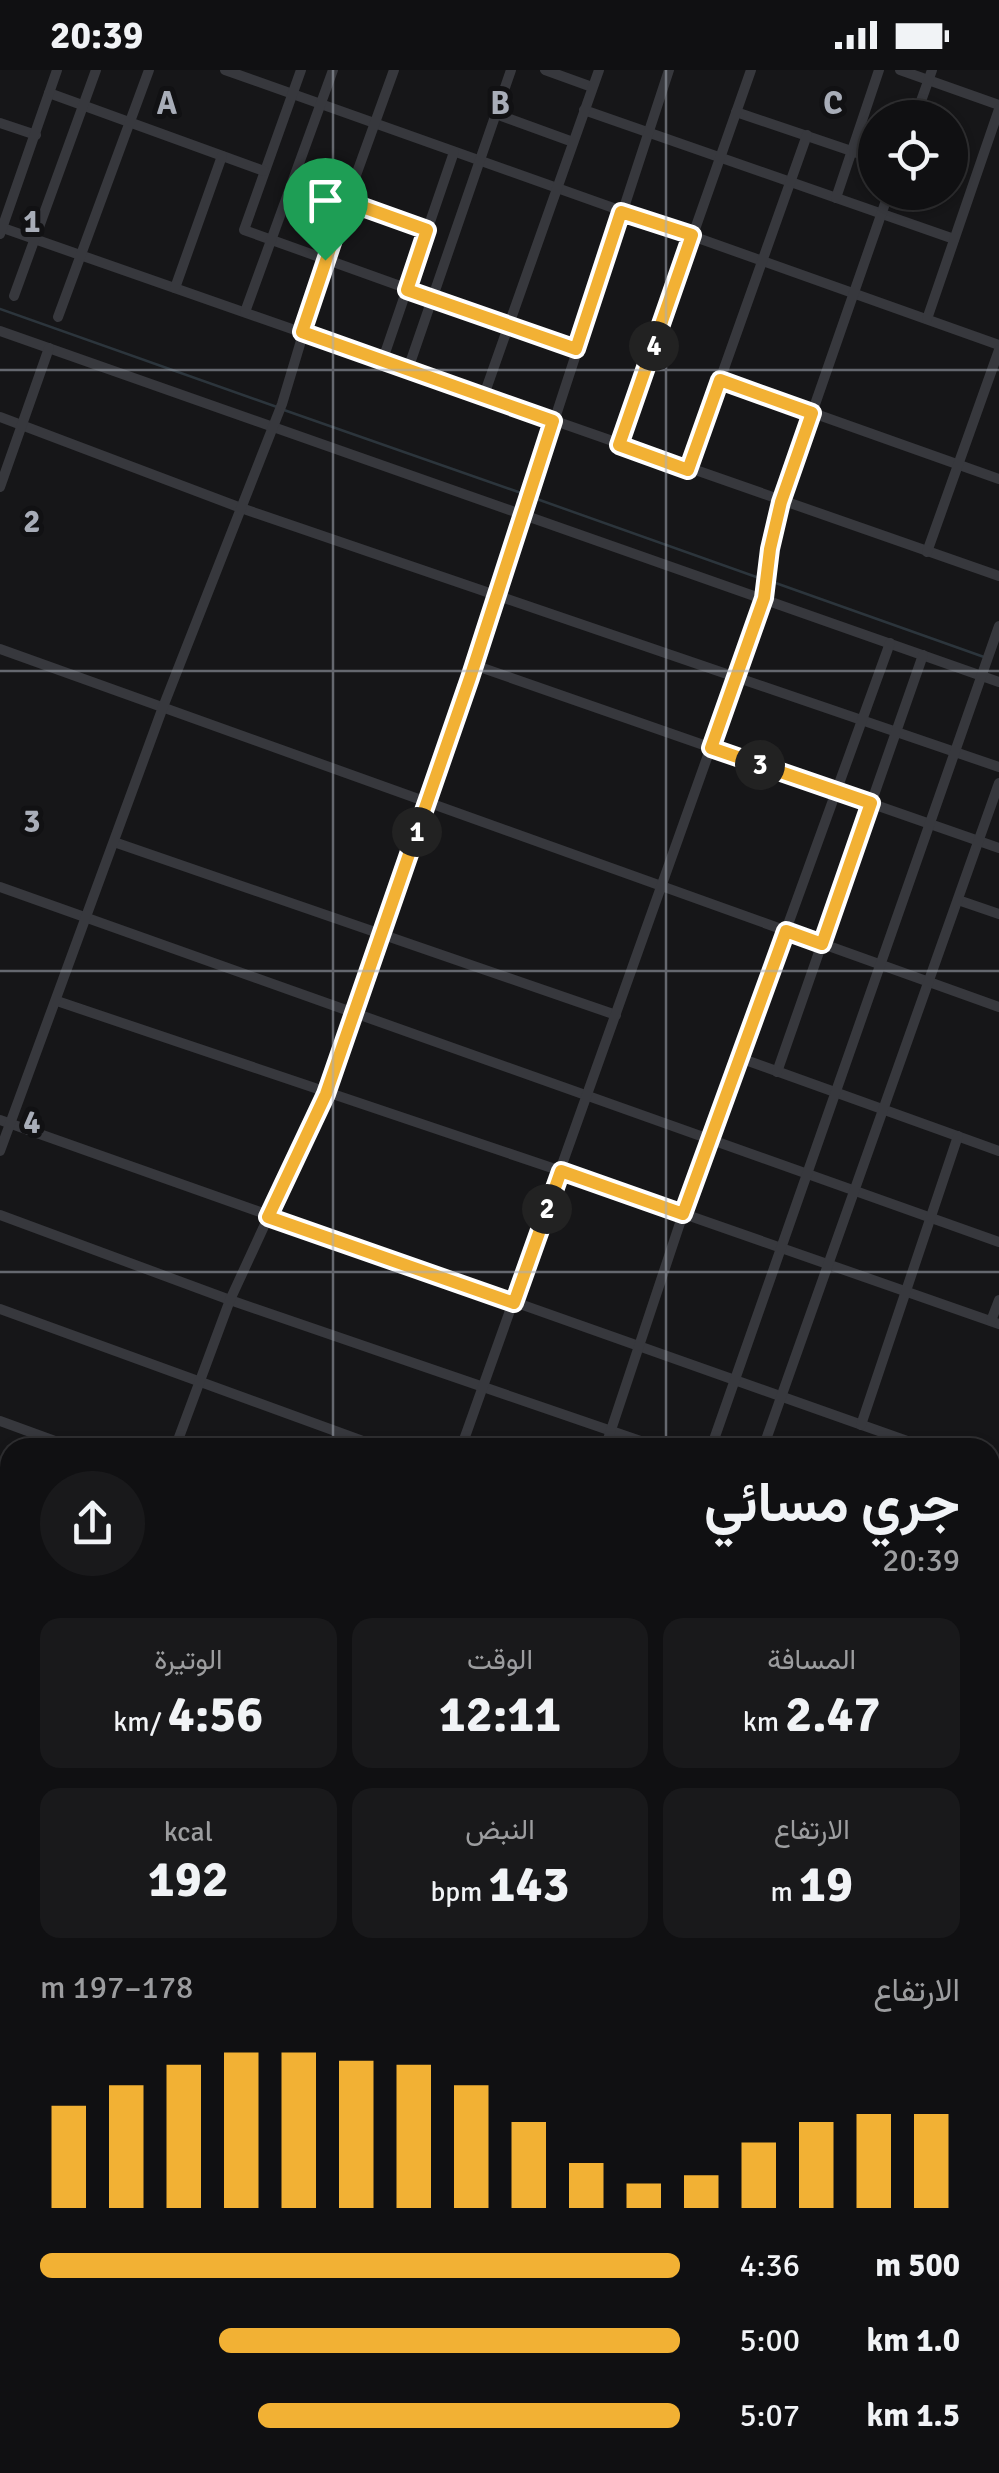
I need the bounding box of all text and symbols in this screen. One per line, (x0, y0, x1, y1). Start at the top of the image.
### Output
text: 20:39 (50, 12, 143, 59)
text: A (157, 84, 178, 123)
text: B (490, 84, 510, 123)
text: C (823, 84, 843, 123)
map controls (858, 100, 968, 210)
button: locate (858, 100, 968, 210)
pin (283, 158, 368, 261)
icon: arrive (298, 173, 353, 228)
text: 1 (23, 202, 41, 241)
pin: 4 (629, 321, 679, 371)
text: 4 (646, 329, 662, 363)
text: 2 (23, 502, 41, 541)
pin: 3 (735, 740, 785, 790)
text: 3 (752, 748, 768, 782)
text: 3 (23, 802, 41, 841)
pin: 1 (392, 807, 442, 857)
text: 1 (409, 815, 425, 849)
text: 4 (23, 1103, 41, 1142)
pin: 2 (522, 1184, 572, 1234)
text: 2 (539, 1192, 555, 1226)
text: جري مسائي (704, 1469, 960, 1537)
button: share (40, 1471, 145, 1576)
text: 20:39 (882, 1541, 960, 1580)
text: الوتيرة (154, 1643, 223, 1677)
text: الوقت (467, 1643, 533, 1677)
text: المسافة (767, 1643, 856, 1677)
text: 4:56 (168, 1684, 263, 1746)
text: 12:11 (439, 1684, 561, 1746)
text: 2.47 (785, 1684, 881, 1746)
text: /km (113, 1705, 168, 1739)
text: km (743, 1705, 785, 1739)
text: النبض (465, 1813, 535, 1847)
text: الارتفاع (774, 1813, 850, 1847)
text: kcal (164, 1815, 213, 1849)
text: 192 (148, 1849, 229, 1911)
text: 143 (489, 1854, 570, 1916)
text: 19 (799, 1854, 853, 1916)
text: bpm (430, 1875, 489, 1909)
text: m (770, 1875, 799, 1909)
text: 178–197 m (40, 1968, 193, 2007)
text: الارتفاع (873, 1971, 960, 2010)
text: 4:36 (740, 2246, 800, 2285)
text: 500 m (875, 2246, 960, 2285)
text: 5:00 (740, 2321, 800, 2360)
text: 1.0 km (867, 2321, 960, 2360)
text: 5:07 (740, 2396, 800, 2435)
text: 1.5 km (867, 2396, 960, 2435)

